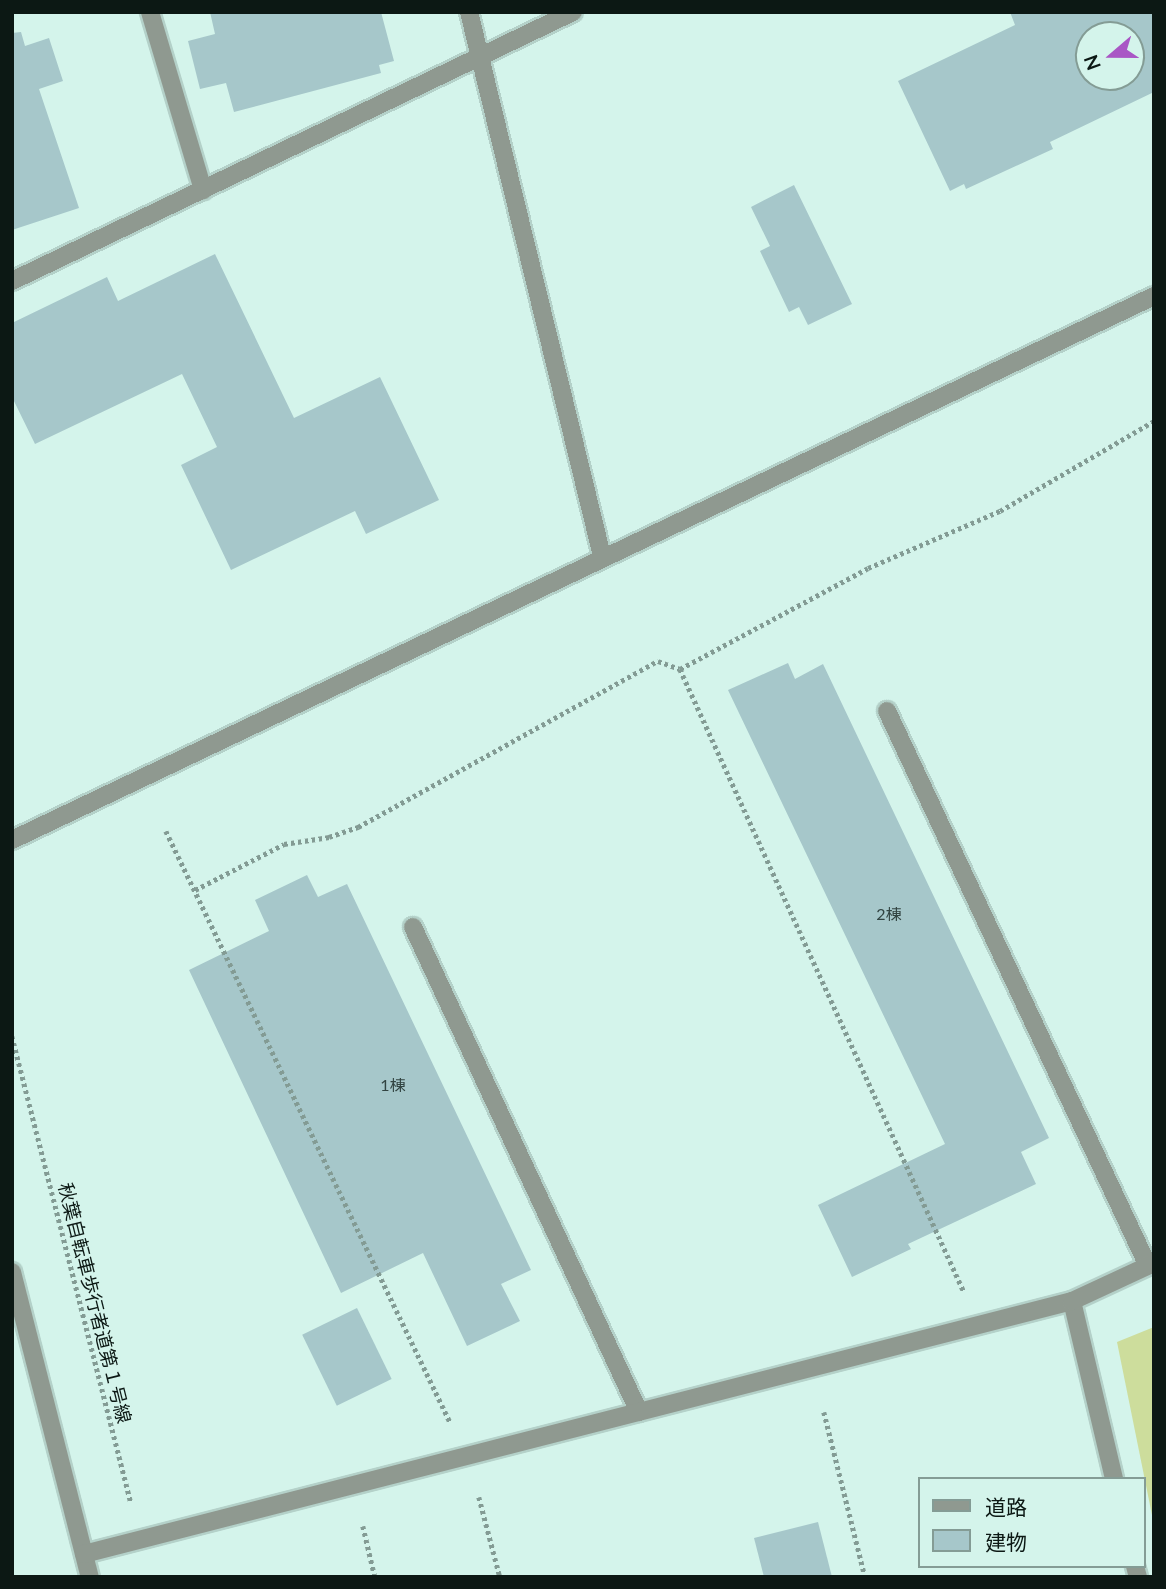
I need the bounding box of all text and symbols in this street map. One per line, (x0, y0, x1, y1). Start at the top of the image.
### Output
north arrow (1075, 21, 1145, 91)
text: N (1078, 52, 1105, 73)
house number: 2棟 (876, 904, 902, 924)
house number: 1棟 (380, 1075, 406, 1095)
street label: 秋葉自転車歩行者道第１号線 (54, 1180, 136, 1426)
legend (918, 1477, 1145, 1568)
text: 道路 (985, 1494, 1027, 1519)
text: 建物 (985, 1529, 1027, 1554)

